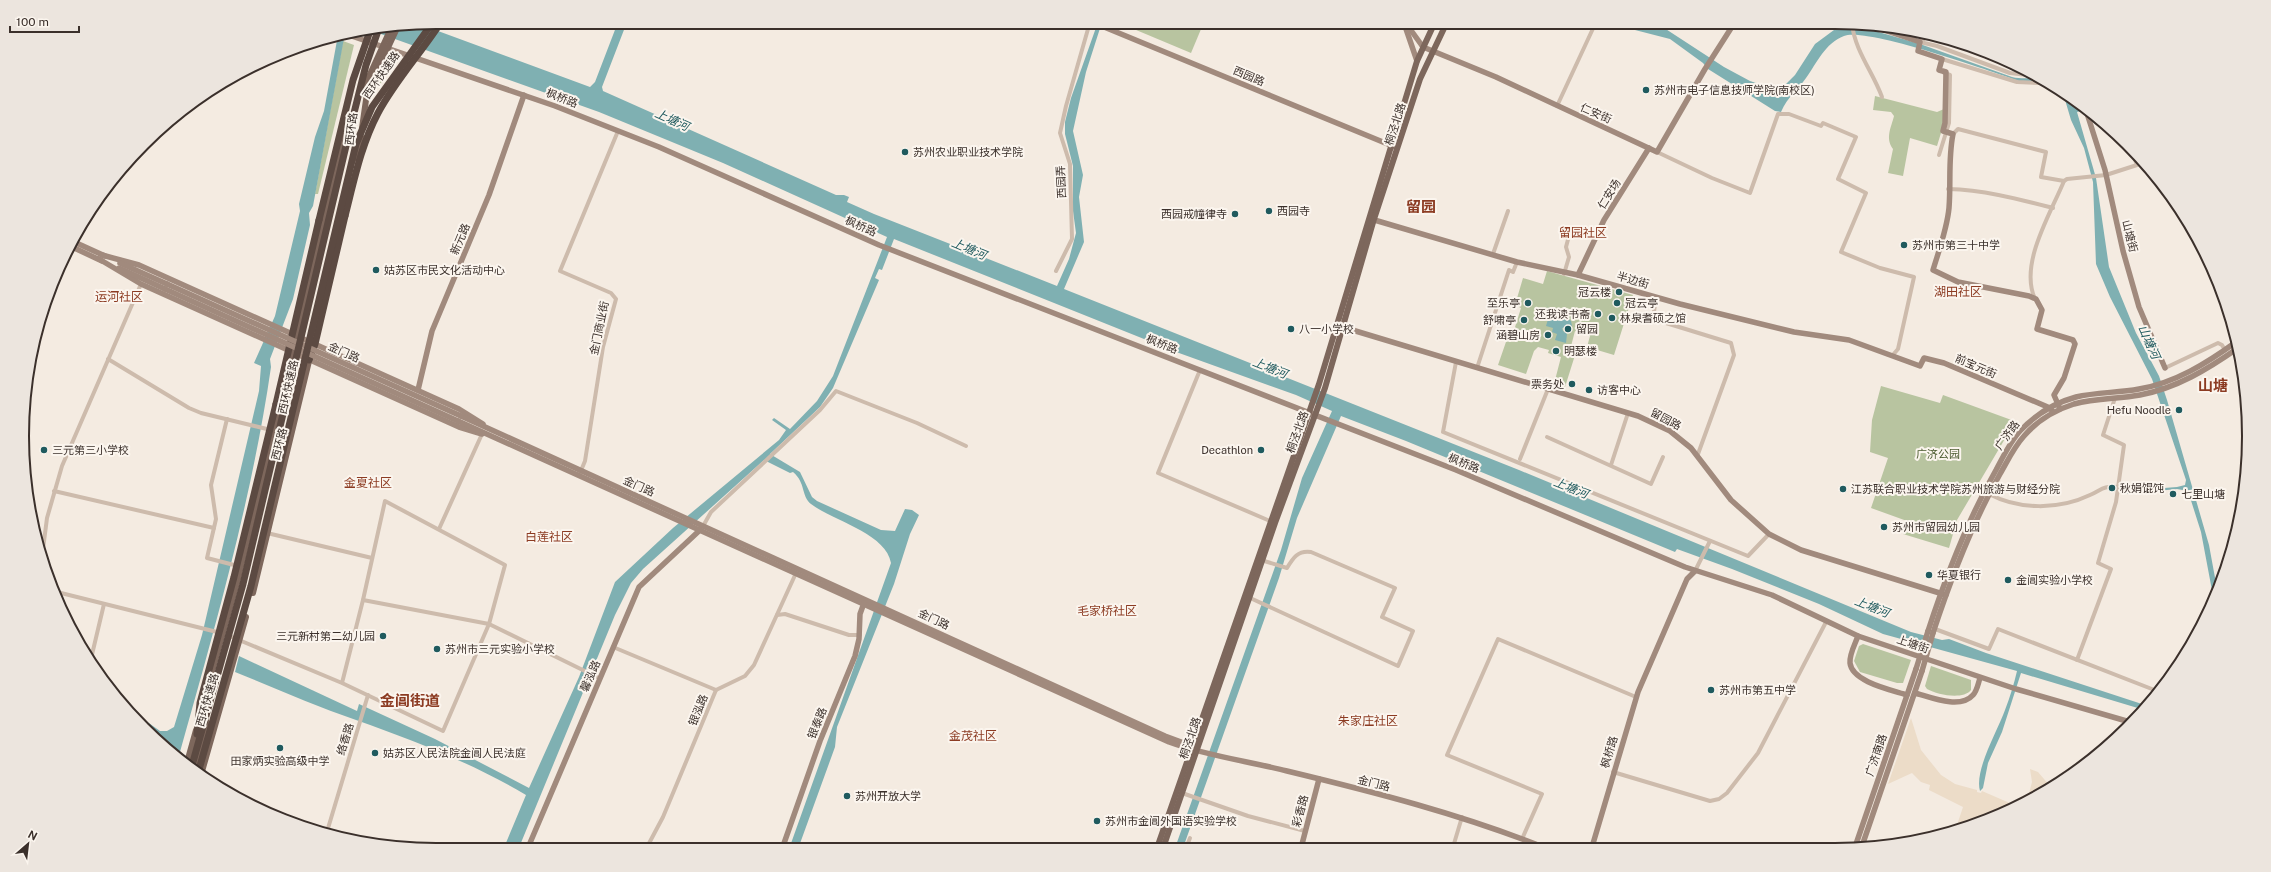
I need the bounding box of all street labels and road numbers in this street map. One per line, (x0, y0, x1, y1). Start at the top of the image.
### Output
street label: 西环快速路 (360, 49, 402, 101)
street label: 西园路 (1231, 64, 1267, 88)
street label: 枫桥路 (544, 86, 580, 110)
street label: 桐泾北路 (1382, 101, 1408, 147)
street label: 仁安街 (1578, 101, 1614, 125)
street label: 西环路 (343, 112, 359, 146)
street label: 西园弄 (1054, 165, 1068, 199)
street label: 仁安场 (1595, 177, 1623, 211)
street label: 枫桥路 (843, 214, 879, 238)
street label: 山塘街 (2120, 219, 2140, 253)
street label: 新元路 (448, 221, 472, 257)
street label: 半边街 (1615, 270, 1651, 290)
street label: 金门商业街 (587, 300, 611, 356)
street label: 枫桥路 (1144, 332, 1180, 356)
street label: 金门路 (326, 340, 362, 364)
street label: 前宝元街 (1953, 352, 1999, 380)
street label: 西环快速路 (276, 359, 300, 415)
street label: 留园路 (1649, 406, 1683, 432)
street label: 桐泾北路 (1284, 409, 1310, 455)
street label: 广济路 (1992, 418, 2022, 452)
street label: 西环路 (269, 427, 289, 461)
street label: 枫桥路 (1446, 451, 1482, 475)
street label: 金门路 (621, 474, 657, 498)
street label: 金门路 (917, 607, 951, 631)
street label: 上塘街 (1895, 633, 1931, 655)
street label: 馨泓路 (578, 658, 602, 694)
street label: 西环快速路 (194, 672, 220, 728)
street label: 银泓路 (686, 692, 710, 728)
street label: 银泰路 (805, 705, 829, 741)
street label: 桐泾北路 (1177, 715, 1203, 761)
street label: 络香路 (334, 721, 356, 757)
street label: 广济南路 (1863, 732, 1889, 778)
street label: 枫桥路 (1598, 734, 1620, 770)
street label: 金门路 (1357, 773, 1391, 793)
street label: 彩香路 (1290, 794, 1310, 828)

